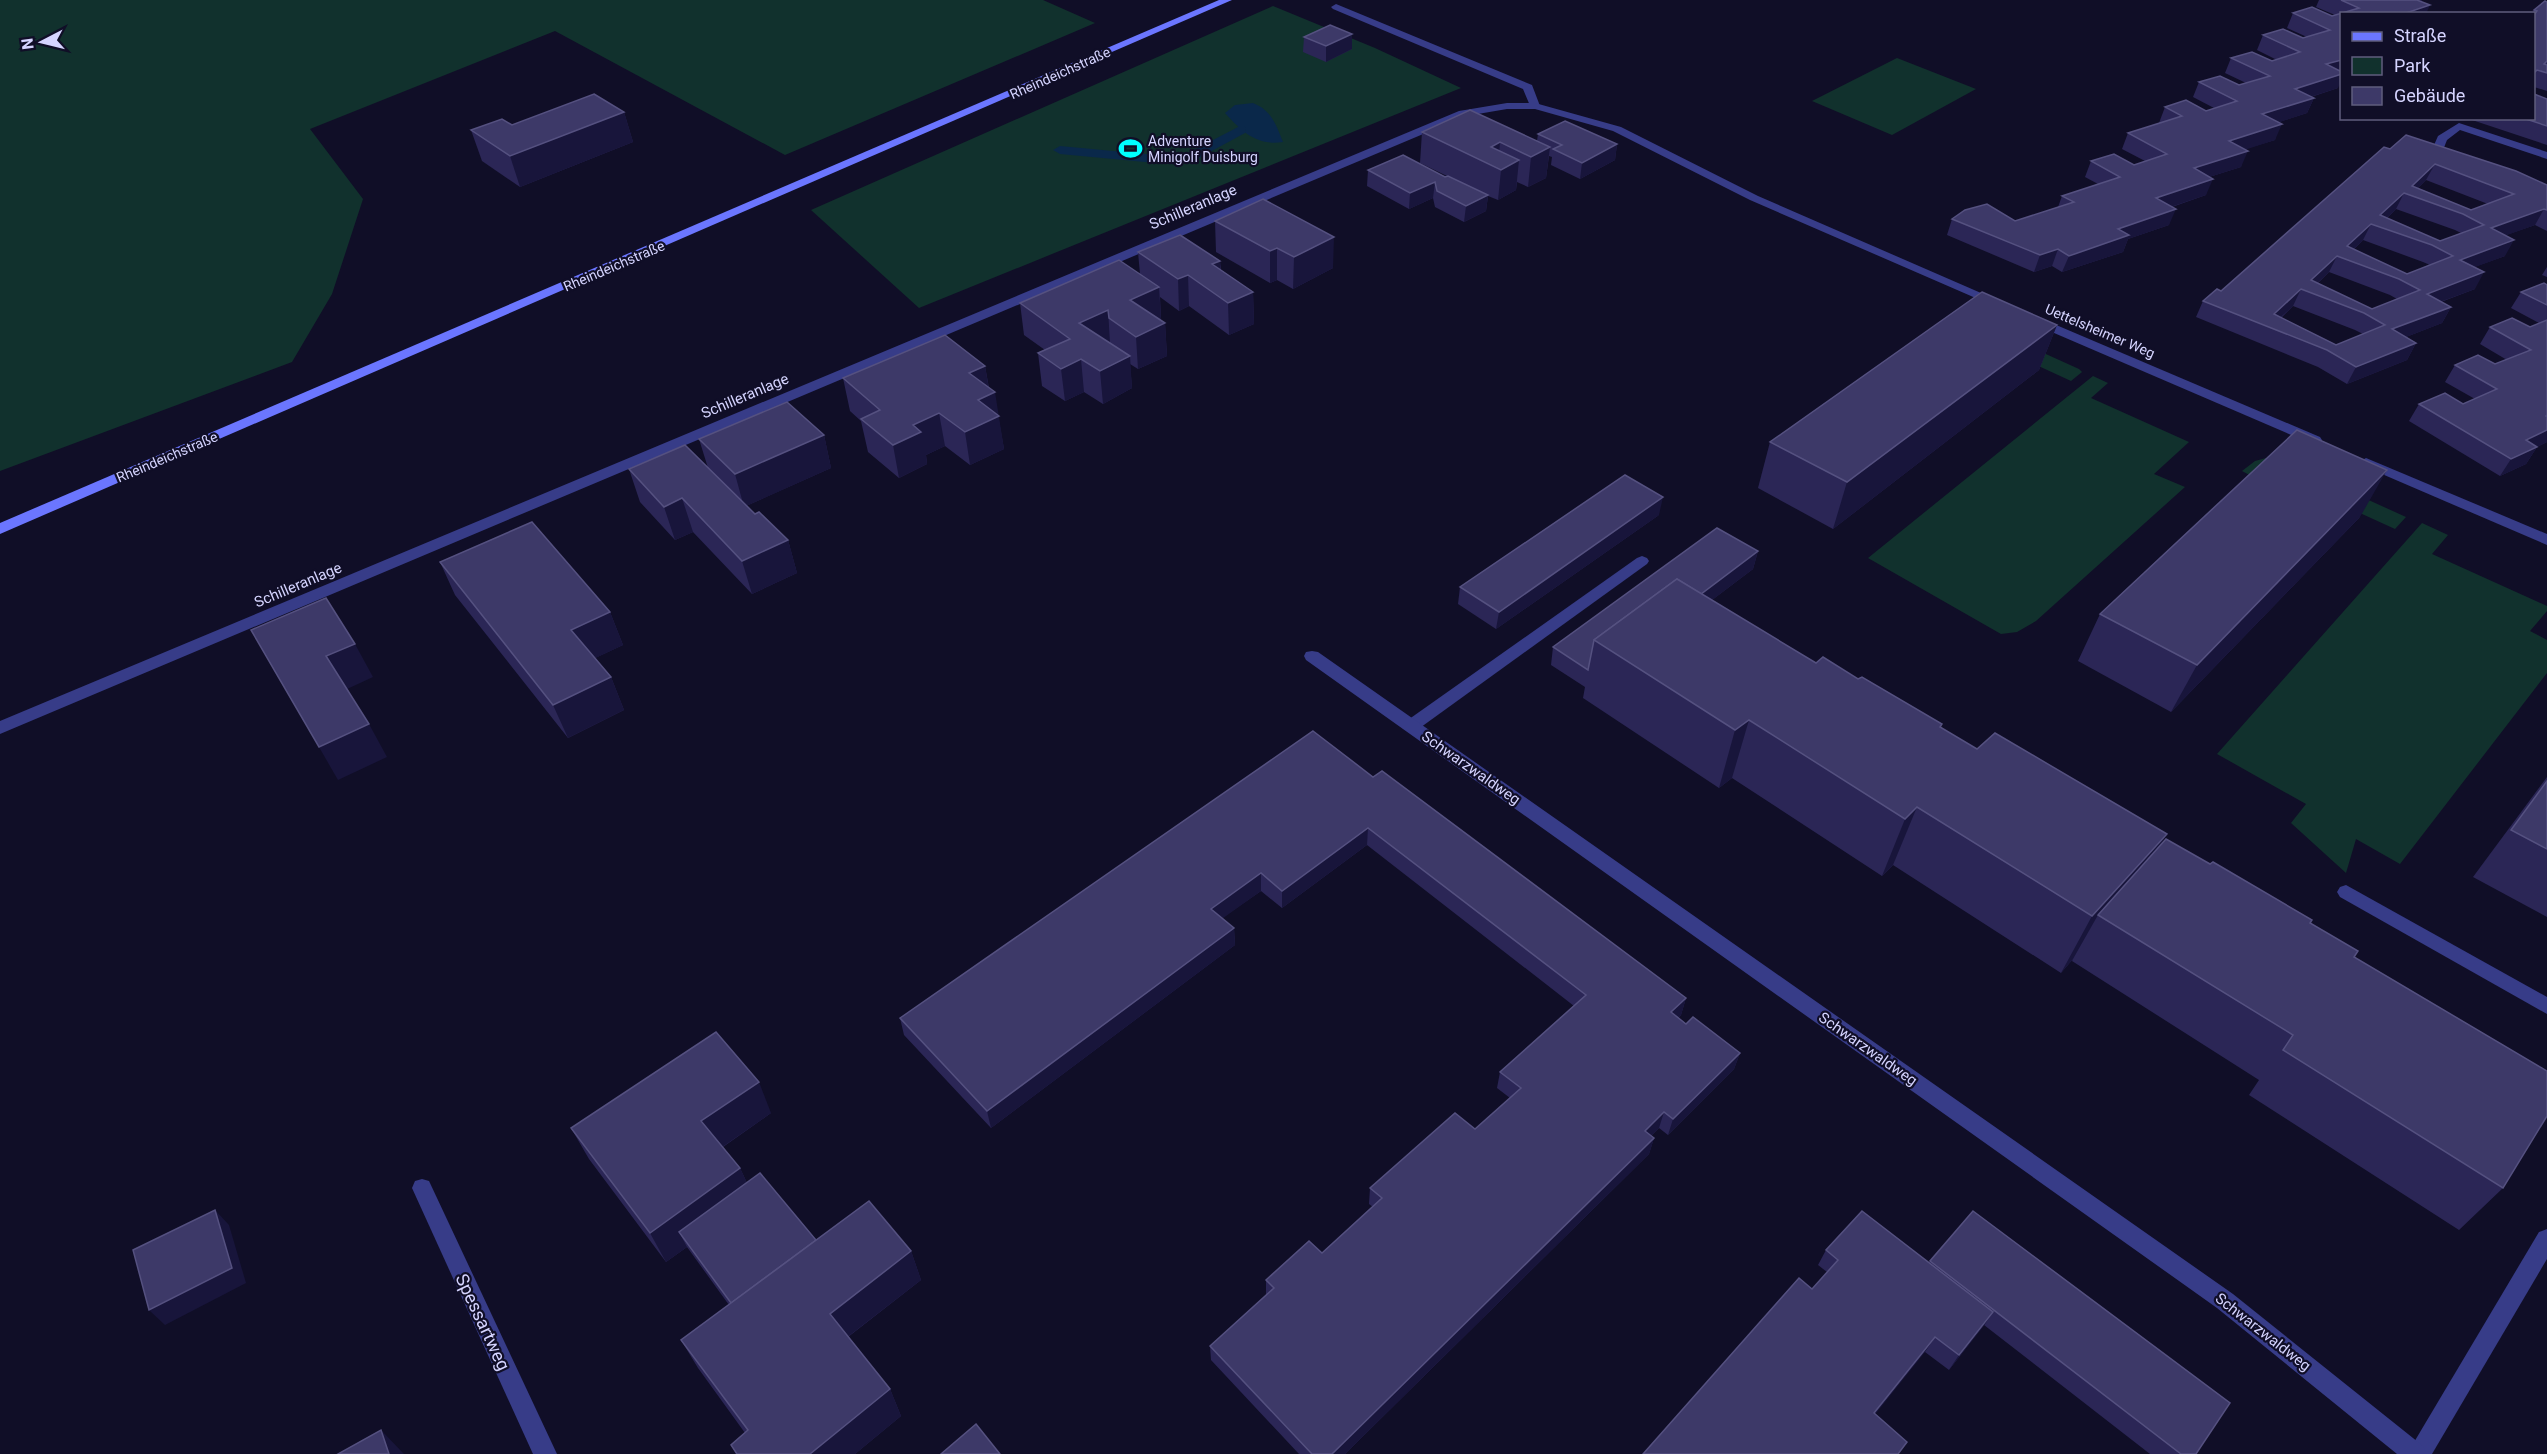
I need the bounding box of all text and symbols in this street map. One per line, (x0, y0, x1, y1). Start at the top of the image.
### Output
north arrow (12, 12, 72, 72)
legend (2340, 12, 2535, 120)
text: Straße (2394, 25, 2446, 46)
text: N (17, 37, 38, 51)
street label: Rheindeichstraße (1007, 44, 1113, 102)
text: Park (2394, 55, 2431, 76)
text: Gebäude (2394, 85, 2465, 106)
place label: Adventure Minigolf Duisburg (1148, 133, 1258, 165)
sports icon: Adventure Minigolf Duisburg (1117, 136, 1143, 162)
street label: Schilleranlage (1147, 180, 1240, 234)
street label: Rheindeichstraße (561, 237, 667, 295)
street label: Uettelsheimer Weg (2043, 301, 2157, 361)
street label: Schilleranlage (699, 369, 792, 423)
street label: Rheindeichstraße (114, 428, 220, 486)
street label: Schilleranlage (252, 558, 345, 612)
street label: Schwarzwaldweg (1418, 727, 1524, 809)
street label: Schwarzwaldweg (1815, 1008, 1921, 1090)
street label: Spessartweg (451, 1270, 515, 1374)
street label: Schwarzwaldweg (2212, 1289, 2314, 1375)

